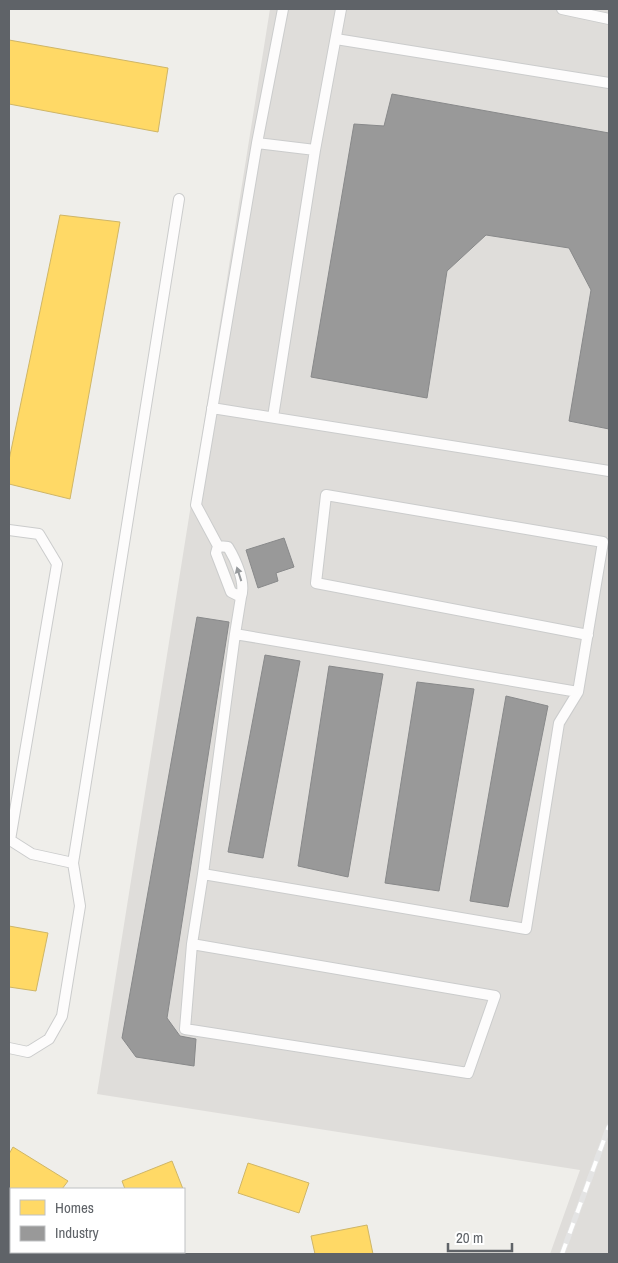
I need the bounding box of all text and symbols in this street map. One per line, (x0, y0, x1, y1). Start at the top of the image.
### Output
one-way arrow (235, 567, 242, 582)
legend (10, 1188, 185, 1253)
text: Homes (55, 1197, 94, 1218)
scale bar (448, 1220, 512, 1252)
text: Industry (55, 1222, 100, 1243)
text: 20 m (456, 1227, 483, 1248)

